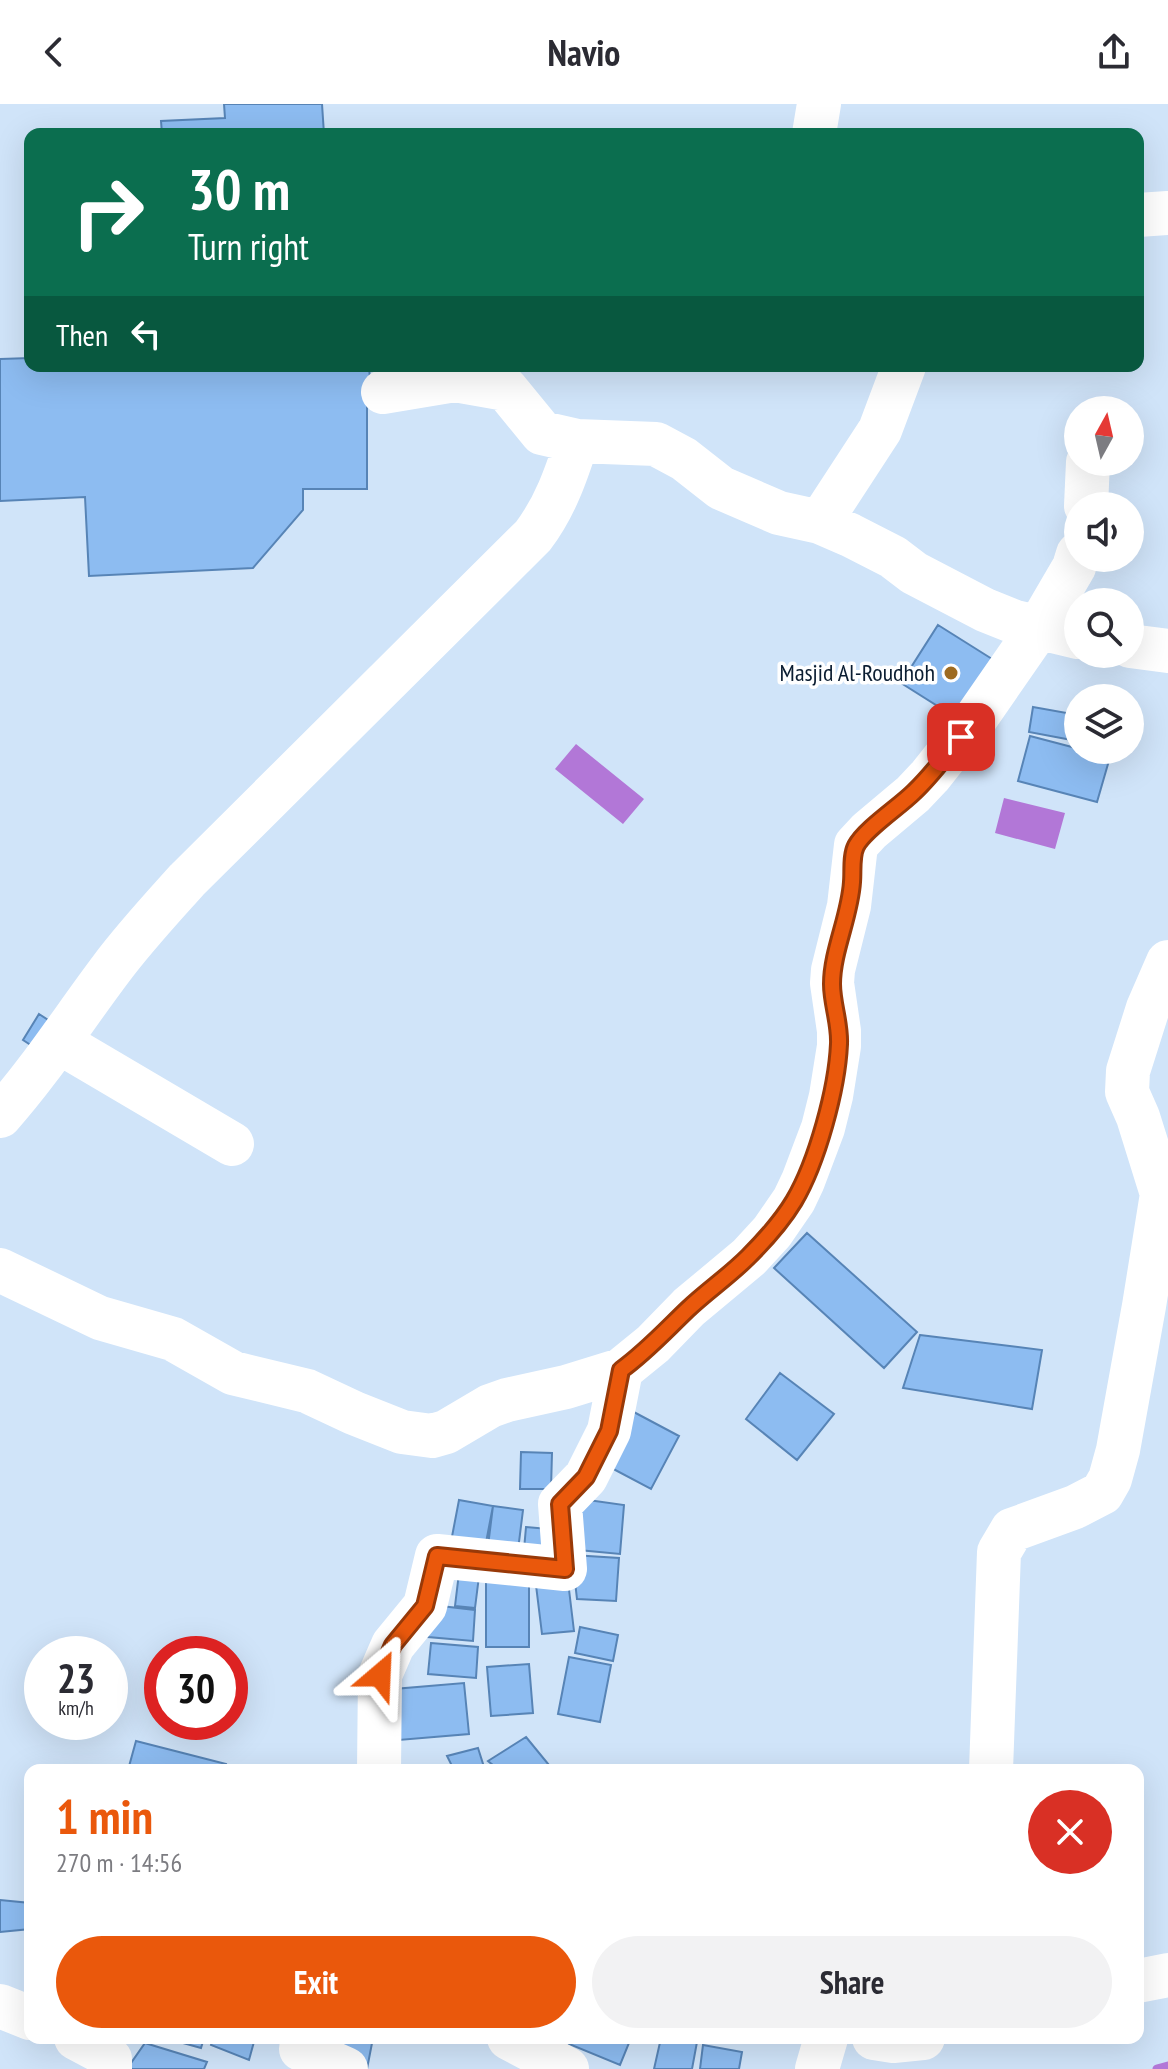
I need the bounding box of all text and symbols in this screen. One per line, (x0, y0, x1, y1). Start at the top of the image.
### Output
text: Navio (548, 29, 620, 76)
icon: back (32, 30, 76, 74)
icon: share (1092, 30, 1136, 74)
text: 30 m (188, 153, 290, 225)
icon: right (56, 160, 160, 264)
text: Turn right (188, 223, 309, 270)
icon: left (124, 312, 168, 356)
text: Then (56, 315, 108, 354)
north arrow (1064, 396, 1144, 476)
map controls (1064, 396, 1144, 764)
button: sound (1064, 492, 1144, 572)
button: search (1064, 588, 1144, 668)
place label: Masjid Al-Roudhoh (780, 657, 935, 688)
marker: Masjid Al-Roudhoh (942, 664, 960, 682)
button: layers (1064, 684, 1144, 764)
pin (927, 703, 995, 771)
icon: arrive (939, 715, 983, 759)
position arrow (338, 1633, 422, 1717)
speed limit sign: 30 (144, 1636, 248, 1740)
text: 23 (57, 1652, 95, 1704)
text: km/h (58, 1695, 94, 1721)
text: 1 min (56, 1785, 153, 1847)
button: close (1028, 1790, 1112, 1874)
text: 270 m · 14:56 (56, 1846, 182, 1879)
button: Exit (56, 1936, 576, 2028)
button: Share (592, 1936, 1112, 2028)

